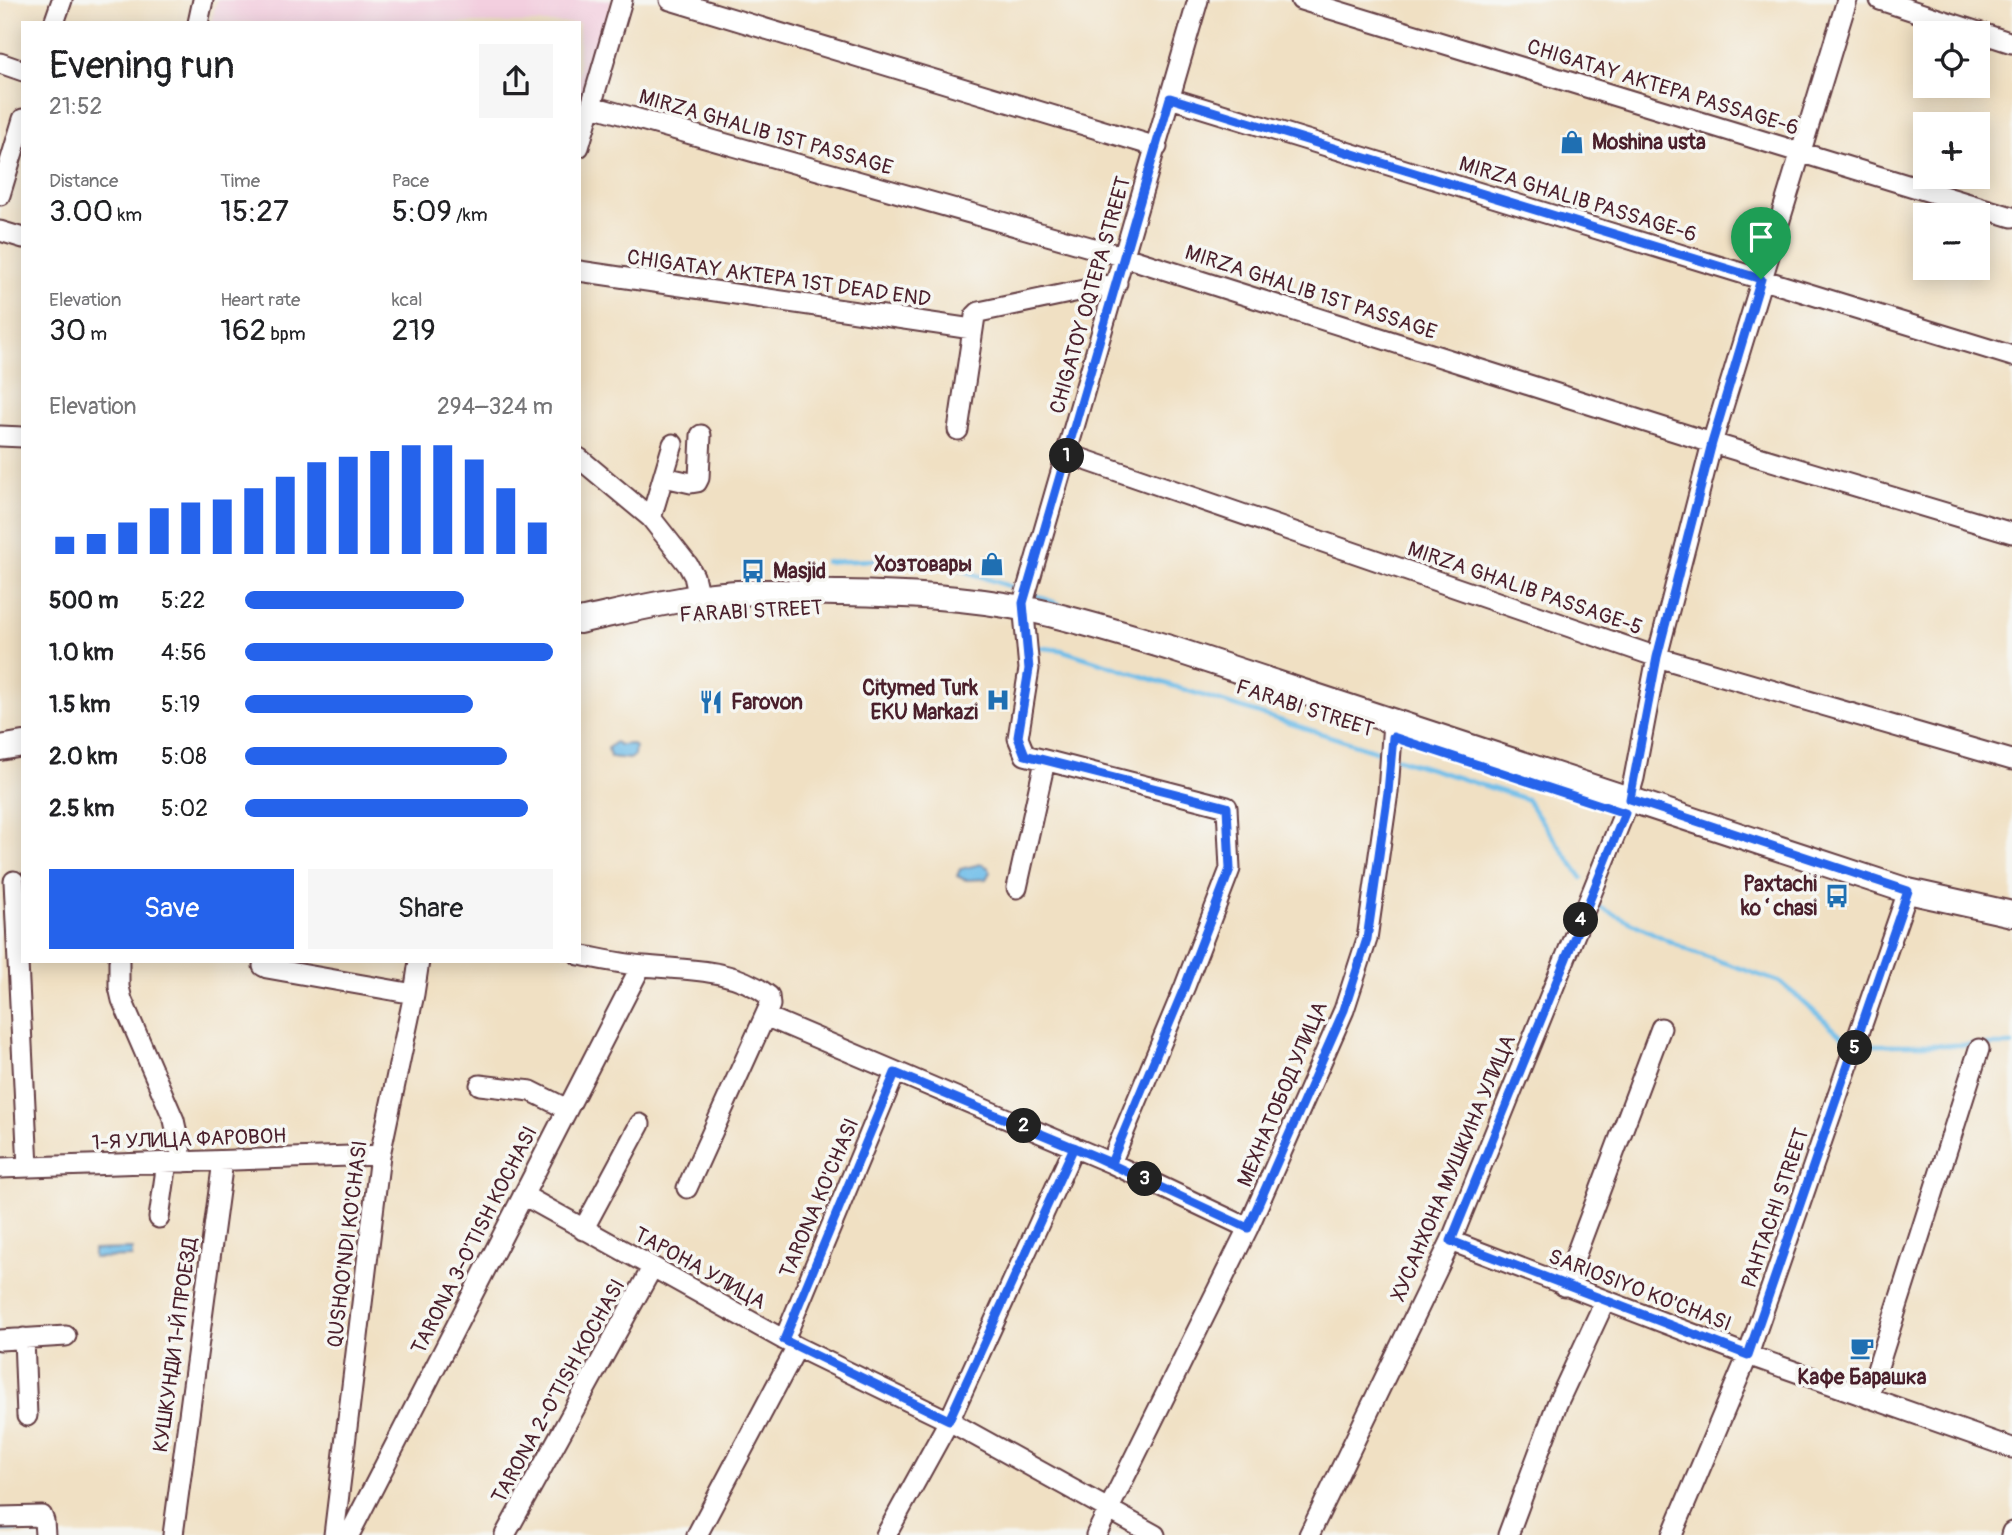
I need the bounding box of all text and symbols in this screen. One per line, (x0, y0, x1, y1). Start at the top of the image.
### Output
map controls (1913, 21, 1990, 280)
button: locate (1913, 21, 1990, 98)
street label: CHIGATAY AKTEPA PASSAGE-6 (1524, 33, 1802, 142)
text: Evening run (49, 42, 235, 90)
button: share (479, 44, 553, 118)
street label: MIRZA GHALIB 1ST PASSAGE (636, 83, 896, 182)
text: 21:52 (49, 92, 102, 121)
button: + (1913, 112, 1990, 189)
shop icon: Moshina usta (1558, 128, 1586, 156)
place label: Moshina usta (1592, 129, 1706, 156)
street label: MIRZA GHALIB PASSAGE-6 (1456, 150, 1700, 249)
text: Distance (49, 169, 118, 193)
text: Time (220, 169, 260, 193)
text: Pace (392, 169, 429, 193)
street label: CHIGATOY OQTEPA STREET (1044, 173, 1137, 417)
text: 3.00 (49, 193, 113, 230)
text: 15:27 (220, 193, 289, 230)
text: 5:09 (392, 193, 452, 230)
text: km (113, 203, 142, 227)
text: /km (452, 203, 488, 227)
button: − (1913, 203, 1990, 280)
pin (1731, 207, 1791, 279)
icon: arrive (1742, 218, 1780, 256)
street label: MIRZA GHALIB 1ST PASSAGE (1182, 239, 1440, 346)
street label: CHIGATAY AKTEPA 1ST DEAD END (625, 244, 933, 313)
text: Elevation (49, 288, 121, 312)
text: Heart rate (220, 288, 300, 312)
text: kcal (392, 288, 423, 312)
text: 30 (49, 312, 86, 349)
text: 162 (220, 312, 266, 349)
text: 219 (392, 312, 436, 349)
text: m (86, 322, 107, 346)
text: bpm (266, 322, 306, 346)
text: Elevation (49, 392, 137, 421)
text: 294–324 m (437, 392, 553, 421)
pin: 1 (1050, 438, 1084, 474)
text: 1 (1063, 443, 1070, 467)
street label: MIRZA GHALIB PASSAGE-5 (1404, 536, 1646, 641)
shop icon: Хозтовары (978, 550, 1006, 578)
place label: Хозтовары (874, 551, 972, 578)
bus stop icon: Masjid (739, 557, 767, 585)
place label: Masjid (773, 558, 826, 585)
text: 500 m (49, 586, 118, 615)
text: 5:22 (161, 586, 205, 615)
street label: FARABI STREET (679, 594, 824, 629)
text: 1.0 km (49, 638, 114, 667)
text: 4:56 (161, 638, 206, 667)
street label: FARABI STREET (1232, 673, 1378, 744)
place label: Citymed Turk EKU Markazi (862, 675, 978, 726)
hospital icon: Citymed Turk EKU Markazi (984, 686, 1012, 714)
restaurant icon: Farovon (697, 688, 725, 716)
place label: Farovon (731, 689, 803, 716)
text: 1.5 km (49, 690, 111, 719)
text: 5:19 (161, 690, 200, 719)
text: 2.0 km (49, 742, 118, 771)
text: 5:08 (161, 742, 207, 771)
text: 2.5 km (49, 794, 114, 823)
text: 5:02 (161, 794, 208, 823)
button: Save (49, 869, 294, 949)
button: Share (308, 869, 553, 949)
place label: Paxtachi koʻchasi (1740, 871, 1817, 922)
bus stop icon: Paxtachi koʻchasi (1823, 882, 1851, 910)
pin: 4 (1564, 902, 1598, 937)
text: 4 (1575, 907, 1586, 931)
street label: МЕХНАТОБОД УЛИЦА (1231, 997, 1334, 1191)
pin: 5 (1838, 1030, 1872, 1066)
street label: ХУСАНХОНА МУШКИНА УЛИЦА (1385, 1031, 1522, 1306)
text: 5 (1849, 1035, 1860, 1059)
pin: 2 (1006, 1108, 1042, 1144)
text: 2 (1018, 1113, 1029, 1137)
street label: TARONA KO'CHASI (774, 1114, 865, 1282)
street label: TARONA 3-O'TISH KOCHASI (405, 1122, 544, 1359)
street label: 1-Я УЛИЦА ФАРОВОН (91, 1123, 287, 1156)
street label: PAHTACHI STREET (1736, 1124, 1816, 1292)
street label: QUSHQO'NDI KO'CHASI (321, 1139, 374, 1349)
pin: 3 (1128, 1162, 1162, 1196)
text: 3 (1139, 1166, 1150, 1190)
street label: ТАРОНА УЛИЦА (629, 1221, 771, 1316)
street label: КУШКУНДИ 1-Й ПРОЕЗД (147, 1236, 204, 1454)
street label: SARIOSIYO KO'CHASI (1545, 1243, 1735, 1338)
street label: TARONA 2-O'TISH KOCHASI (485, 1274, 631, 1508)
cafe icon: Кафе Барашка (1848, 1334, 1876, 1362)
place label: Кафе Барашка (1797, 1364, 1927, 1391)

